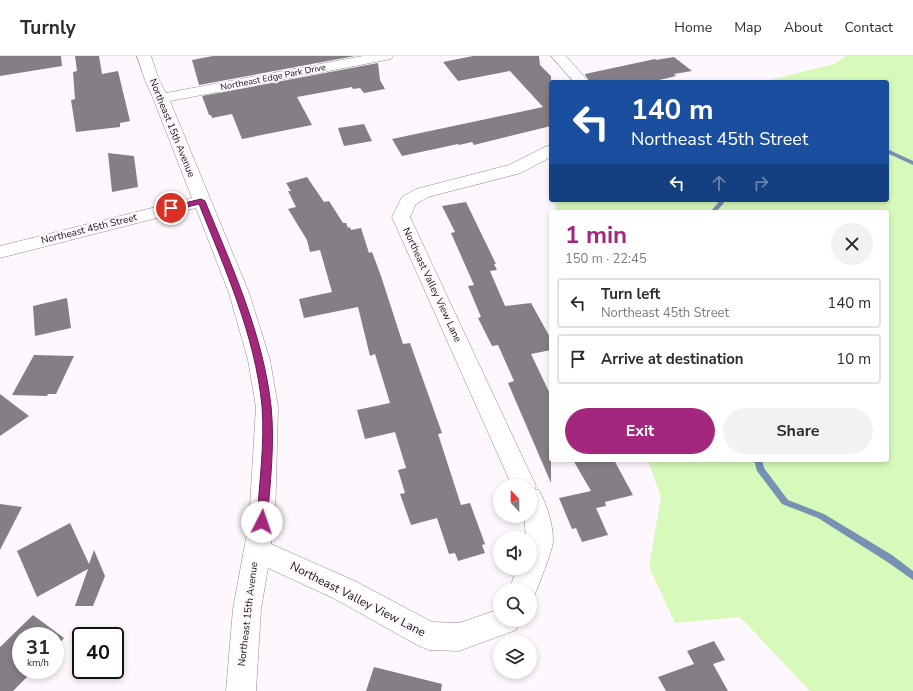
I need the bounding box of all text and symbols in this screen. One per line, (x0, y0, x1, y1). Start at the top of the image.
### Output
text: Turnly (20, 15, 76, 41)
text: Home (674, 18, 712, 37)
text: Map (734, 18, 762, 37)
text: About (784, 18, 823, 37)
text: Contact (845, 18, 893, 37)
street label: Northeast Edge Park Drive (219, 61, 327, 93)
street label: Northeast 15th Avenue (146, 77, 198, 179)
text: 140 m (631, 91, 714, 129)
icon: left (565, 96, 617, 148)
text: Northeast 45th Street (631, 127, 808, 151)
icon: left (666, 172, 688, 194)
icon: ahead (708, 172, 730, 194)
icon: right (750, 172, 772, 194)
pin (154, 191, 188, 225)
icon: arrive (160, 197, 182, 219)
street label: Northeast 45th Street (40, 210, 139, 248)
text: 1 min (565, 219, 627, 251)
button: close (831, 223, 873, 265)
street label: Northeast Valley View Lane (399, 225, 465, 345)
text: 150 m · 22:45 (565, 250, 647, 268)
text: Turn left (601, 284, 660, 304)
icon: left (567, 292, 589, 314)
text: 140 m (827, 293, 871, 313)
text: Northeast 45th Street (601, 304, 729, 322)
icon: arrive (567, 348, 589, 370)
text: Arrive at destination (601, 349, 744, 369)
text: 10 m (836, 349, 871, 369)
button: Exit (565, 408, 715, 454)
button: Share (723, 408, 873, 454)
north arrow (493, 479, 537, 523)
map controls (493, 479, 537, 679)
position arrow (241, 501, 283, 543)
button: sound (493, 531, 537, 575)
street label: Northeast Valley View Lane (288, 558, 428, 640)
street label: Northeast 15th Avenue (235, 561, 261, 667)
button: search (493, 583, 537, 627)
speed limit sign: 40 (72, 627, 124, 679)
text: 31 (26, 634, 50, 661)
button: layers (493, 635, 537, 679)
text: km/h (27, 656, 49, 670)

